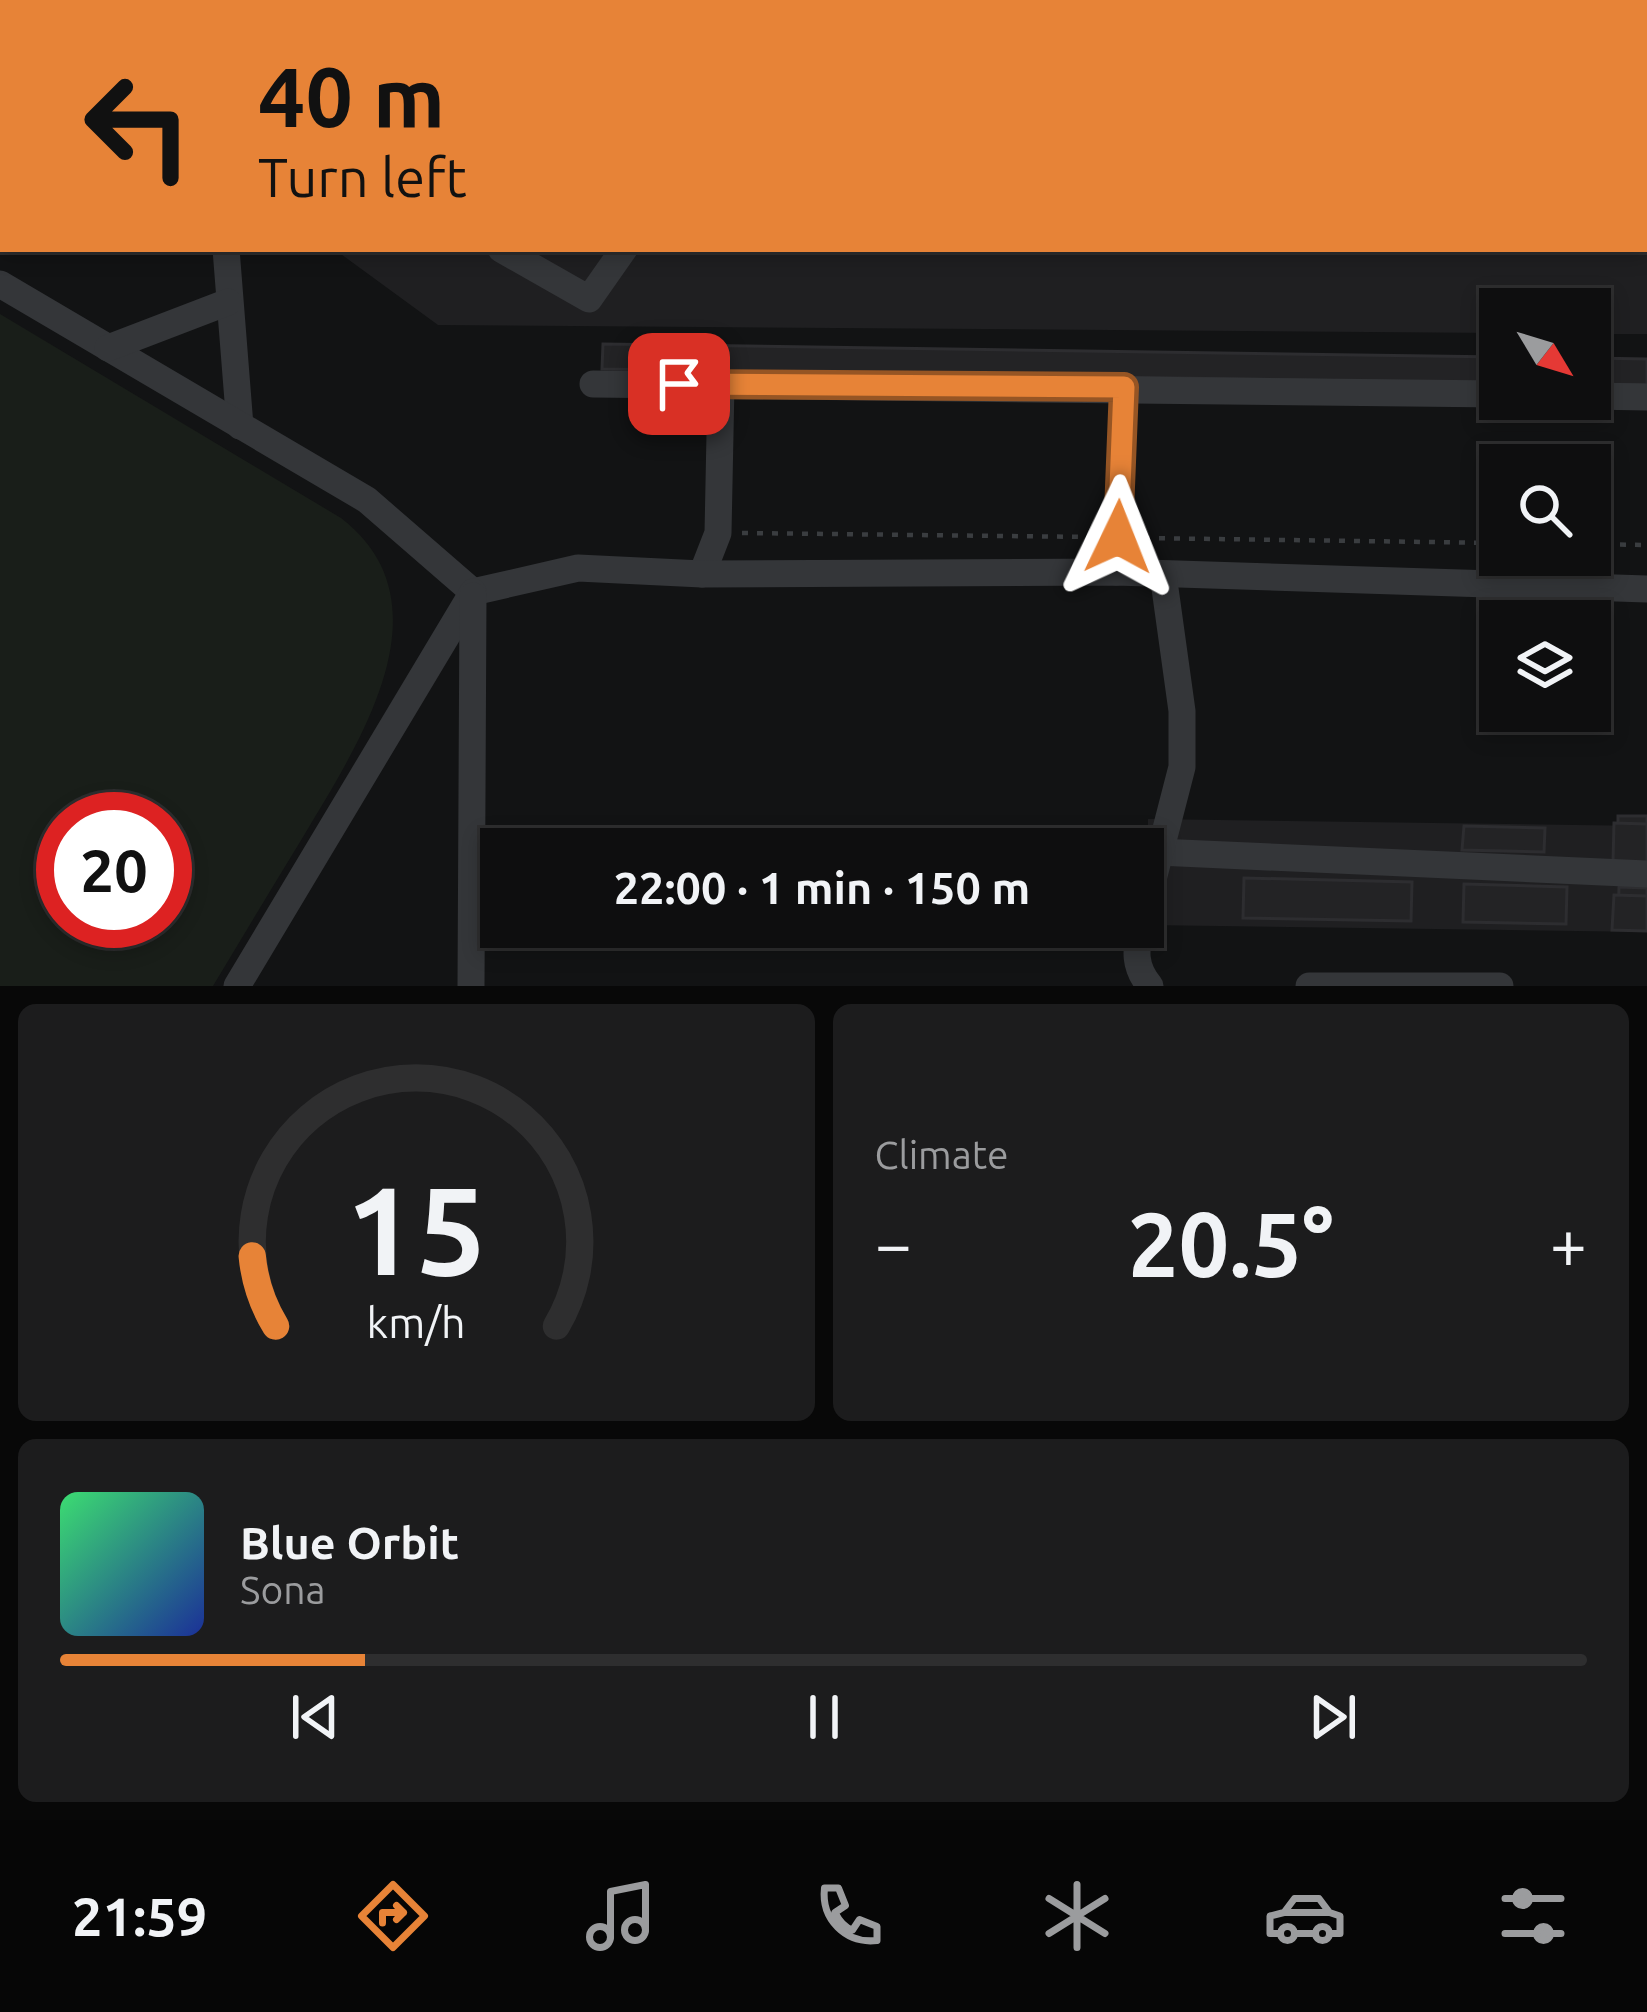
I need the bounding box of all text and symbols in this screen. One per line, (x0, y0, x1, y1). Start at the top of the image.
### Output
icon: left (60, 48, 216, 204)
text: 40 m (258, 49, 445, 143)
text: Turn left (258, 147, 467, 207)
north arrow (1479, 288, 1611, 420)
map controls (1479, 288, 1611, 732)
pin (628, 333, 730, 435)
icon: arrive (646, 351, 712, 417)
button: search (1479, 444, 1611, 576)
position arrow (1055, 474, 1181, 600)
button: layers (1479, 600, 1611, 732)
speed limit sign: 20 (36, 792, 192, 948)
text: 22:00 · 1 min · 150 m (614, 862, 1030, 913)
text: Climate (875, 1133, 1009, 1176)
text: 15 (346, 1159, 487, 1299)
text: 20.5° (1128, 1193, 1334, 1294)
text: − (875, 1206, 912, 1280)
text: + (1550, 1206, 1587, 1280)
text: km/h (367, 1297, 466, 1345)
text: Blue Orbit (240, 1517, 459, 1568)
text: Sona (240, 1568, 326, 1611)
icon: previous (282, 1684, 348, 1750)
icon: pause (791, 1684, 857, 1750)
icon: next (1300, 1684, 1366, 1750)
icon: directions (351, 1874, 435, 1958)
icon: music (579, 1874, 663, 1958)
icon: phone (807, 1874, 891, 1958)
icon: climate (1035, 1874, 1119, 1958)
icon: car (1263, 1874, 1347, 1958)
icon: filters (1491, 1874, 1575, 1958)
text: 21:59 (72, 1886, 207, 1946)

